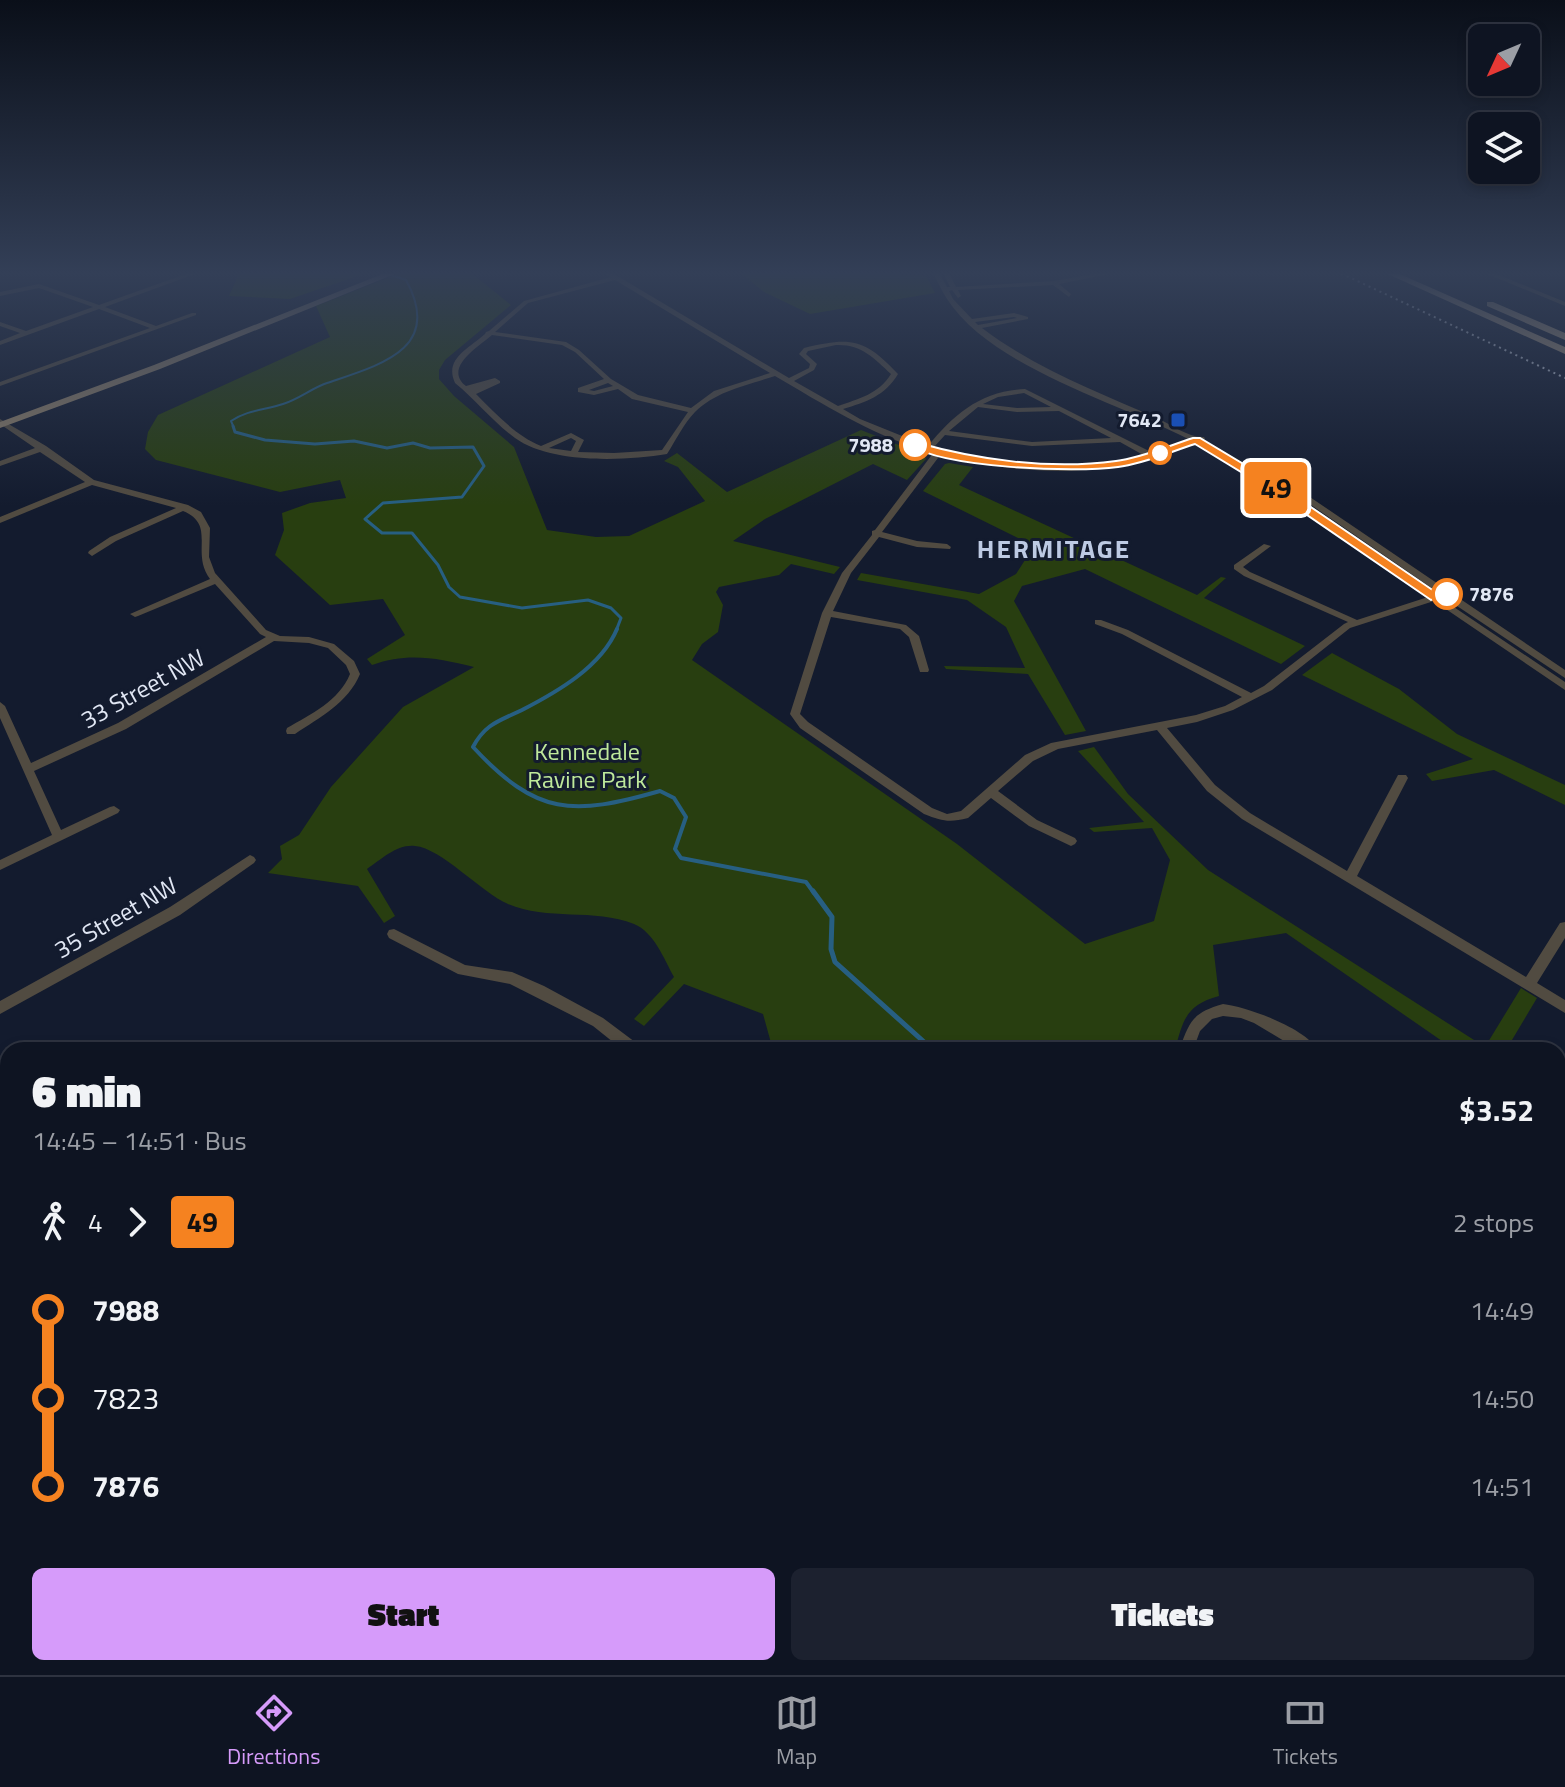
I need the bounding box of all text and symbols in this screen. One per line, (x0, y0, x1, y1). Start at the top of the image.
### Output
north arrow (1468, 24, 1540, 96)
map controls (1468, 24, 1540, 184)
button: layers (1468, 112, 1540, 184)
place label: 7642 (1117, 404, 1162, 435)
marker: 7642 (1169, 411, 1187, 429)
place label: 7988 (848, 429, 893, 460)
marker: 7988 (900, 430, 930, 460)
unlabelled marker (1149, 442, 1171, 464)
line badge: 49 (1240, 462, 1312, 514)
text: 49 (1260, 466, 1292, 509)
district label: HERMITAGE (977, 529, 1131, 568)
place label: 7876 (1469, 578, 1514, 609)
marker: 7876 (1432, 579, 1462, 609)
street label: 33 Street NW (74, 639, 211, 737)
park label: Kennedale Ravine Park (527, 733, 647, 797)
street label: 35 Street NW (47, 867, 184, 967)
text: 6 min (32, 1057, 141, 1124)
text: $3.52 (1459, 1087, 1534, 1133)
text: 14:45 – 14:51 · Bus (32, 1121, 247, 1160)
icon: walk (32, 1200, 76, 1244)
icon: forward (115, 1200, 159, 1244)
text: 49 (187, 1200, 218, 1243)
text: 4 (88, 1203, 103, 1242)
text: 2 stops (1453, 1203, 1534, 1242)
text: 7988 (92, 1287, 159, 1333)
text: 14:49 (1470, 1291, 1534, 1330)
text: 7823 (92, 1375, 159, 1421)
text: 14:50 (1470, 1379, 1534, 1418)
text: 7876 (92, 1463, 159, 1509)
text: 14:51 (1470, 1467, 1534, 1506)
button: Start (32, 1568, 775, 1660)
button: Tickets (791, 1568, 1534, 1660)
tab: Directions (227, 1691, 320, 1773)
tab: Map (775, 1691, 819, 1773)
tab: Tickets (1273, 1691, 1338, 1773)

